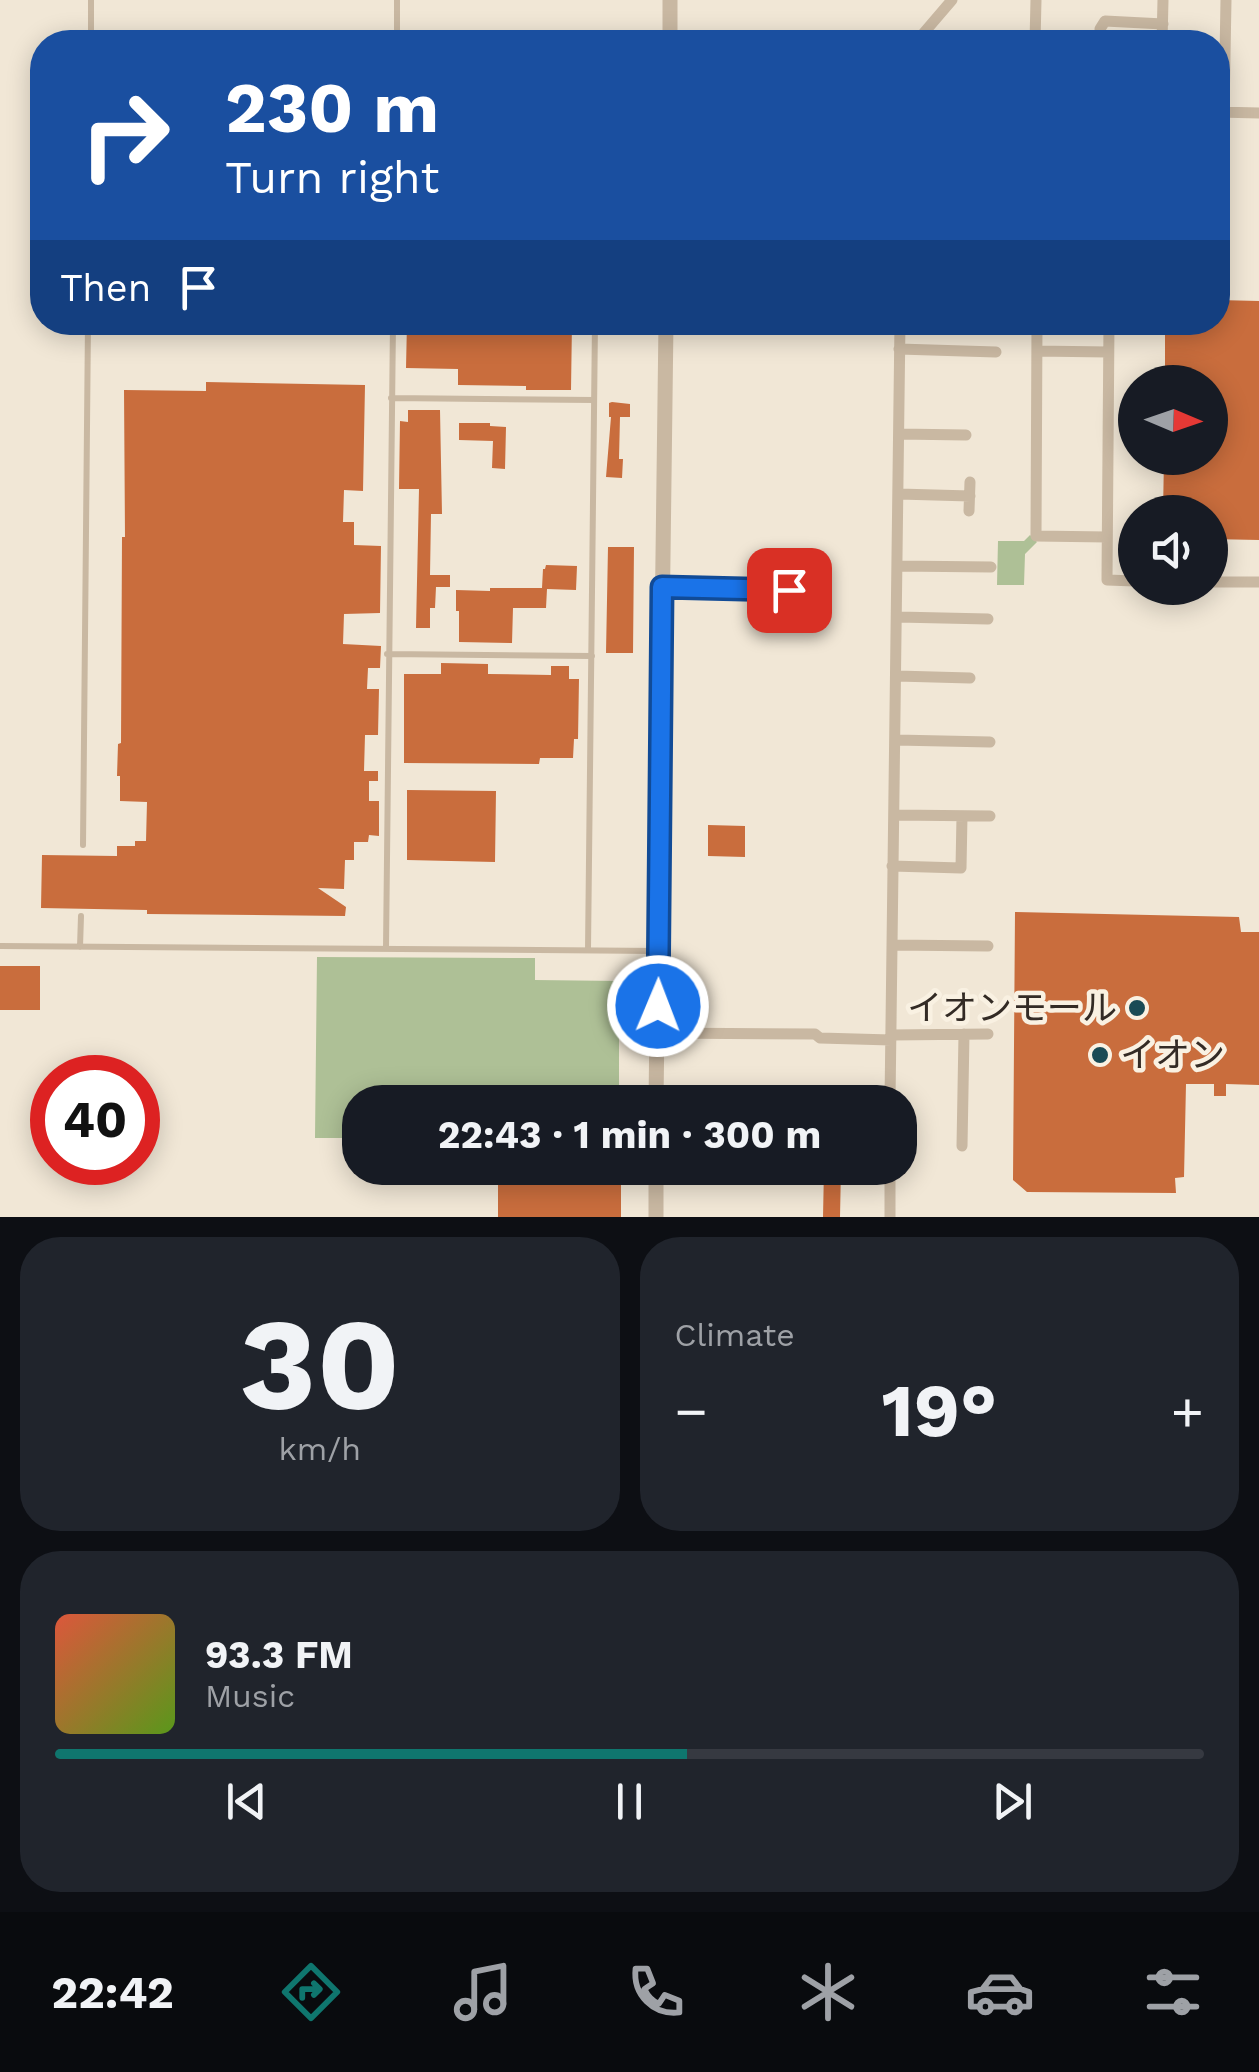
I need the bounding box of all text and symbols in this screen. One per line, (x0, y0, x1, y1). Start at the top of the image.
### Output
text: 230 m (225, 67, 439, 149)
icon: right (60, 70, 190, 200)
text: Turn right (225, 151, 439, 204)
icon: arrive (171, 260, 226, 315)
text: Then (60, 266, 151, 310)
north arrow (1118, 365, 1228, 475)
map controls (1118, 365, 1228, 605)
button: sound (1118, 495, 1228, 605)
pin (747, 548, 832, 633)
icon: arrive (762, 563, 817, 618)
position arrow (606, 954, 710, 1058)
place label: イオンモール (907, 987, 1117, 1029)
marker: イオンモール (1126, 997, 1148, 1019)
place label: イオン (1120, 1034, 1225, 1076)
marker: イオン (1089, 1044, 1111, 1066)
speed limit sign: 40 (30, 1055, 160, 1185)
text: 22:43 · 1 min · 300 m (438, 1113, 821, 1157)
text: 30 (239, 1288, 400, 1441)
text: Climate (675, 1316, 795, 1354)
text: 19° (881, 1366, 997, 1454)
text: − (675, 1379, 708, 1443)
text: + (1171, 1379, 1204, 1443)
text: km/h (279, 1430, 361, 1468)
text: 93.3 FM (205, 1633, 353, 1677)
text: Music (205, 1677, 295, 1715)
icon: previous (219, 1774, 274, 1829)
icon: pause (602, 1774, 657, 1829)
icon: next (985, 1774, 1040, 1829)
icon: directions (276, 1957, 346, 2027)
icon: music (448, 1957, 518, 2027)
icon: phone (621, 1957, 691, 2027)
icon: climate (793, 1957, 863, 2027)
icon: car (965, 1957, 1035, 2027)
icon: filters (1138, 1957, 1208, 2027)
text: 22:42 (51, 1966, 174, 2019)

